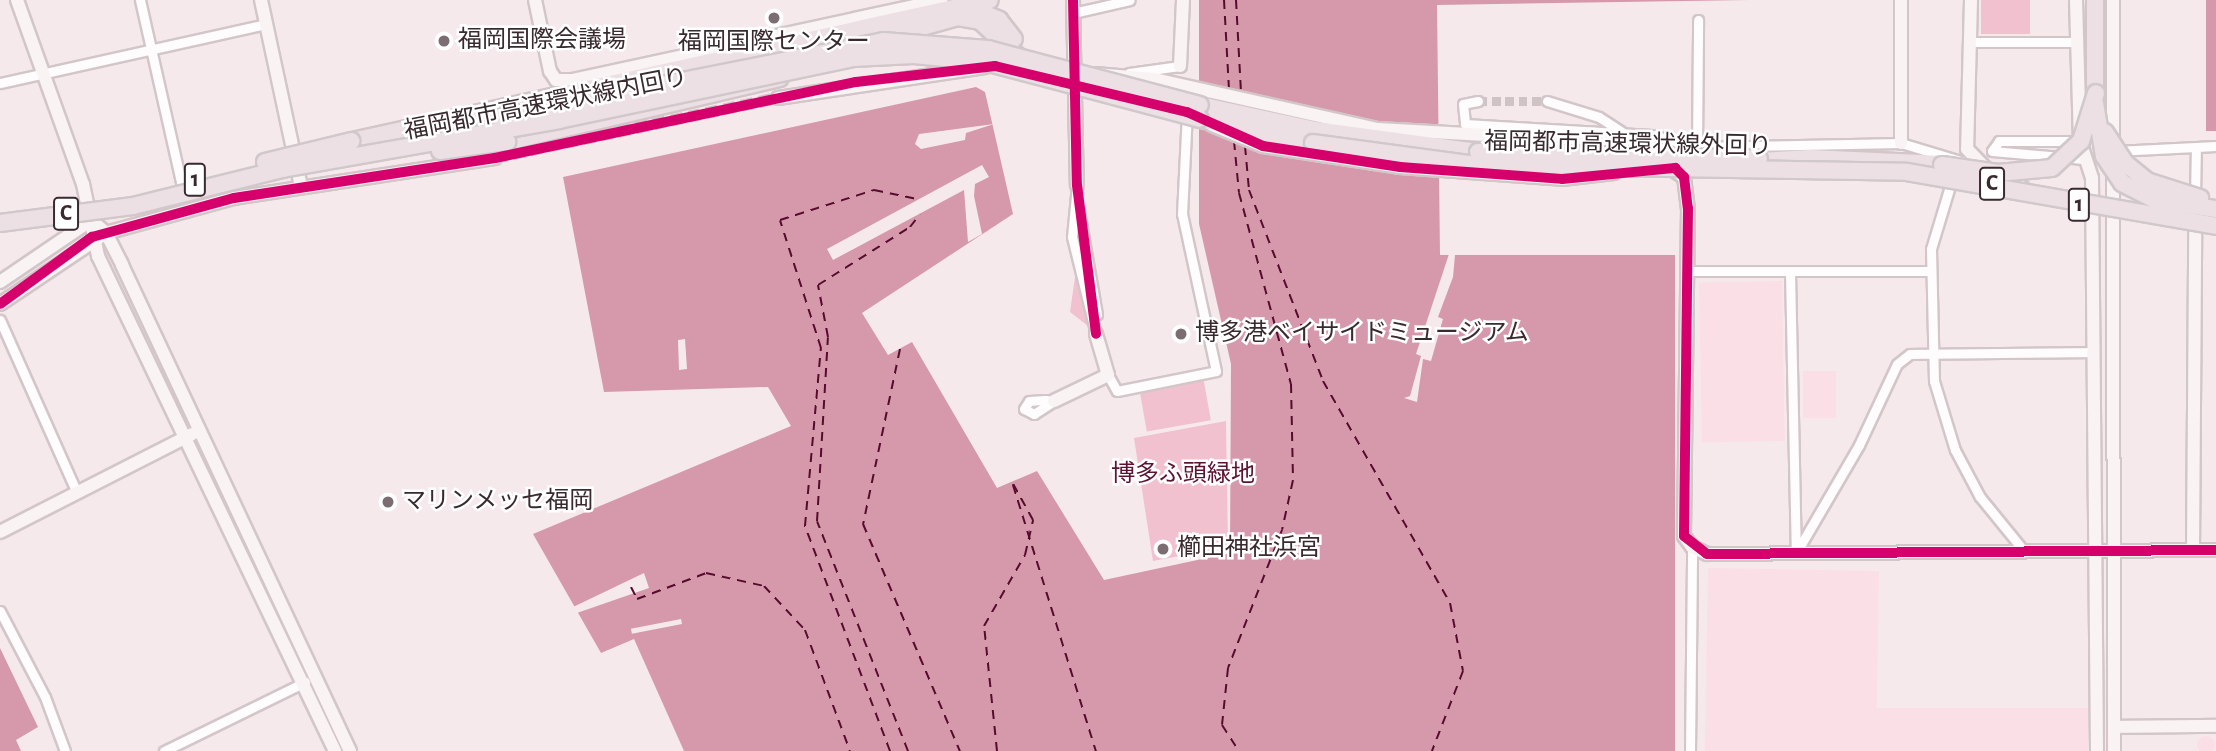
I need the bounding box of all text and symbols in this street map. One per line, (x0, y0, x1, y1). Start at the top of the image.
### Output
marker: 福岡国際センター (766, 10, 782, 26)
place label: 福岡国際会議場 (458, 27, 626, 55)
place label: 福岡国際センター (678, 29, 870, 57)
marker: 福岡国際会議場 (436, 33, 452, 49)
street label: 福岡都市高速環状線内回り (402, 63, 690, 147)
street label: 福岡都市高速環状線外回り (1484, 128, 1772, 162)
road number: 1 (183, 160, 207, 200)
road number: C (1978, 164, 2006, 204)
road number: 1 (2067, 186, 2091, 224)
road number: C (52, 195, 80, 234)
place label: 博多港ベイサイドミュージアム (1195, 320, 1531, 348)
marker: 博多港ベイサイドミュージアム (1173, 326, 1189, 342)
park label: 博多ふ頭緑地 (1111, 461, 1255, 489)
place label: マリンメッセ福岡 (402, 488, 594, 516)
marker: マリンメッセ福岡 (380, 494, 396, 510)
place label: 櫛田神社浜宮 (1177, 535, 1321, 563)
marker: 櫛田神社浜宮 (1155, 541, 1171, 557)

